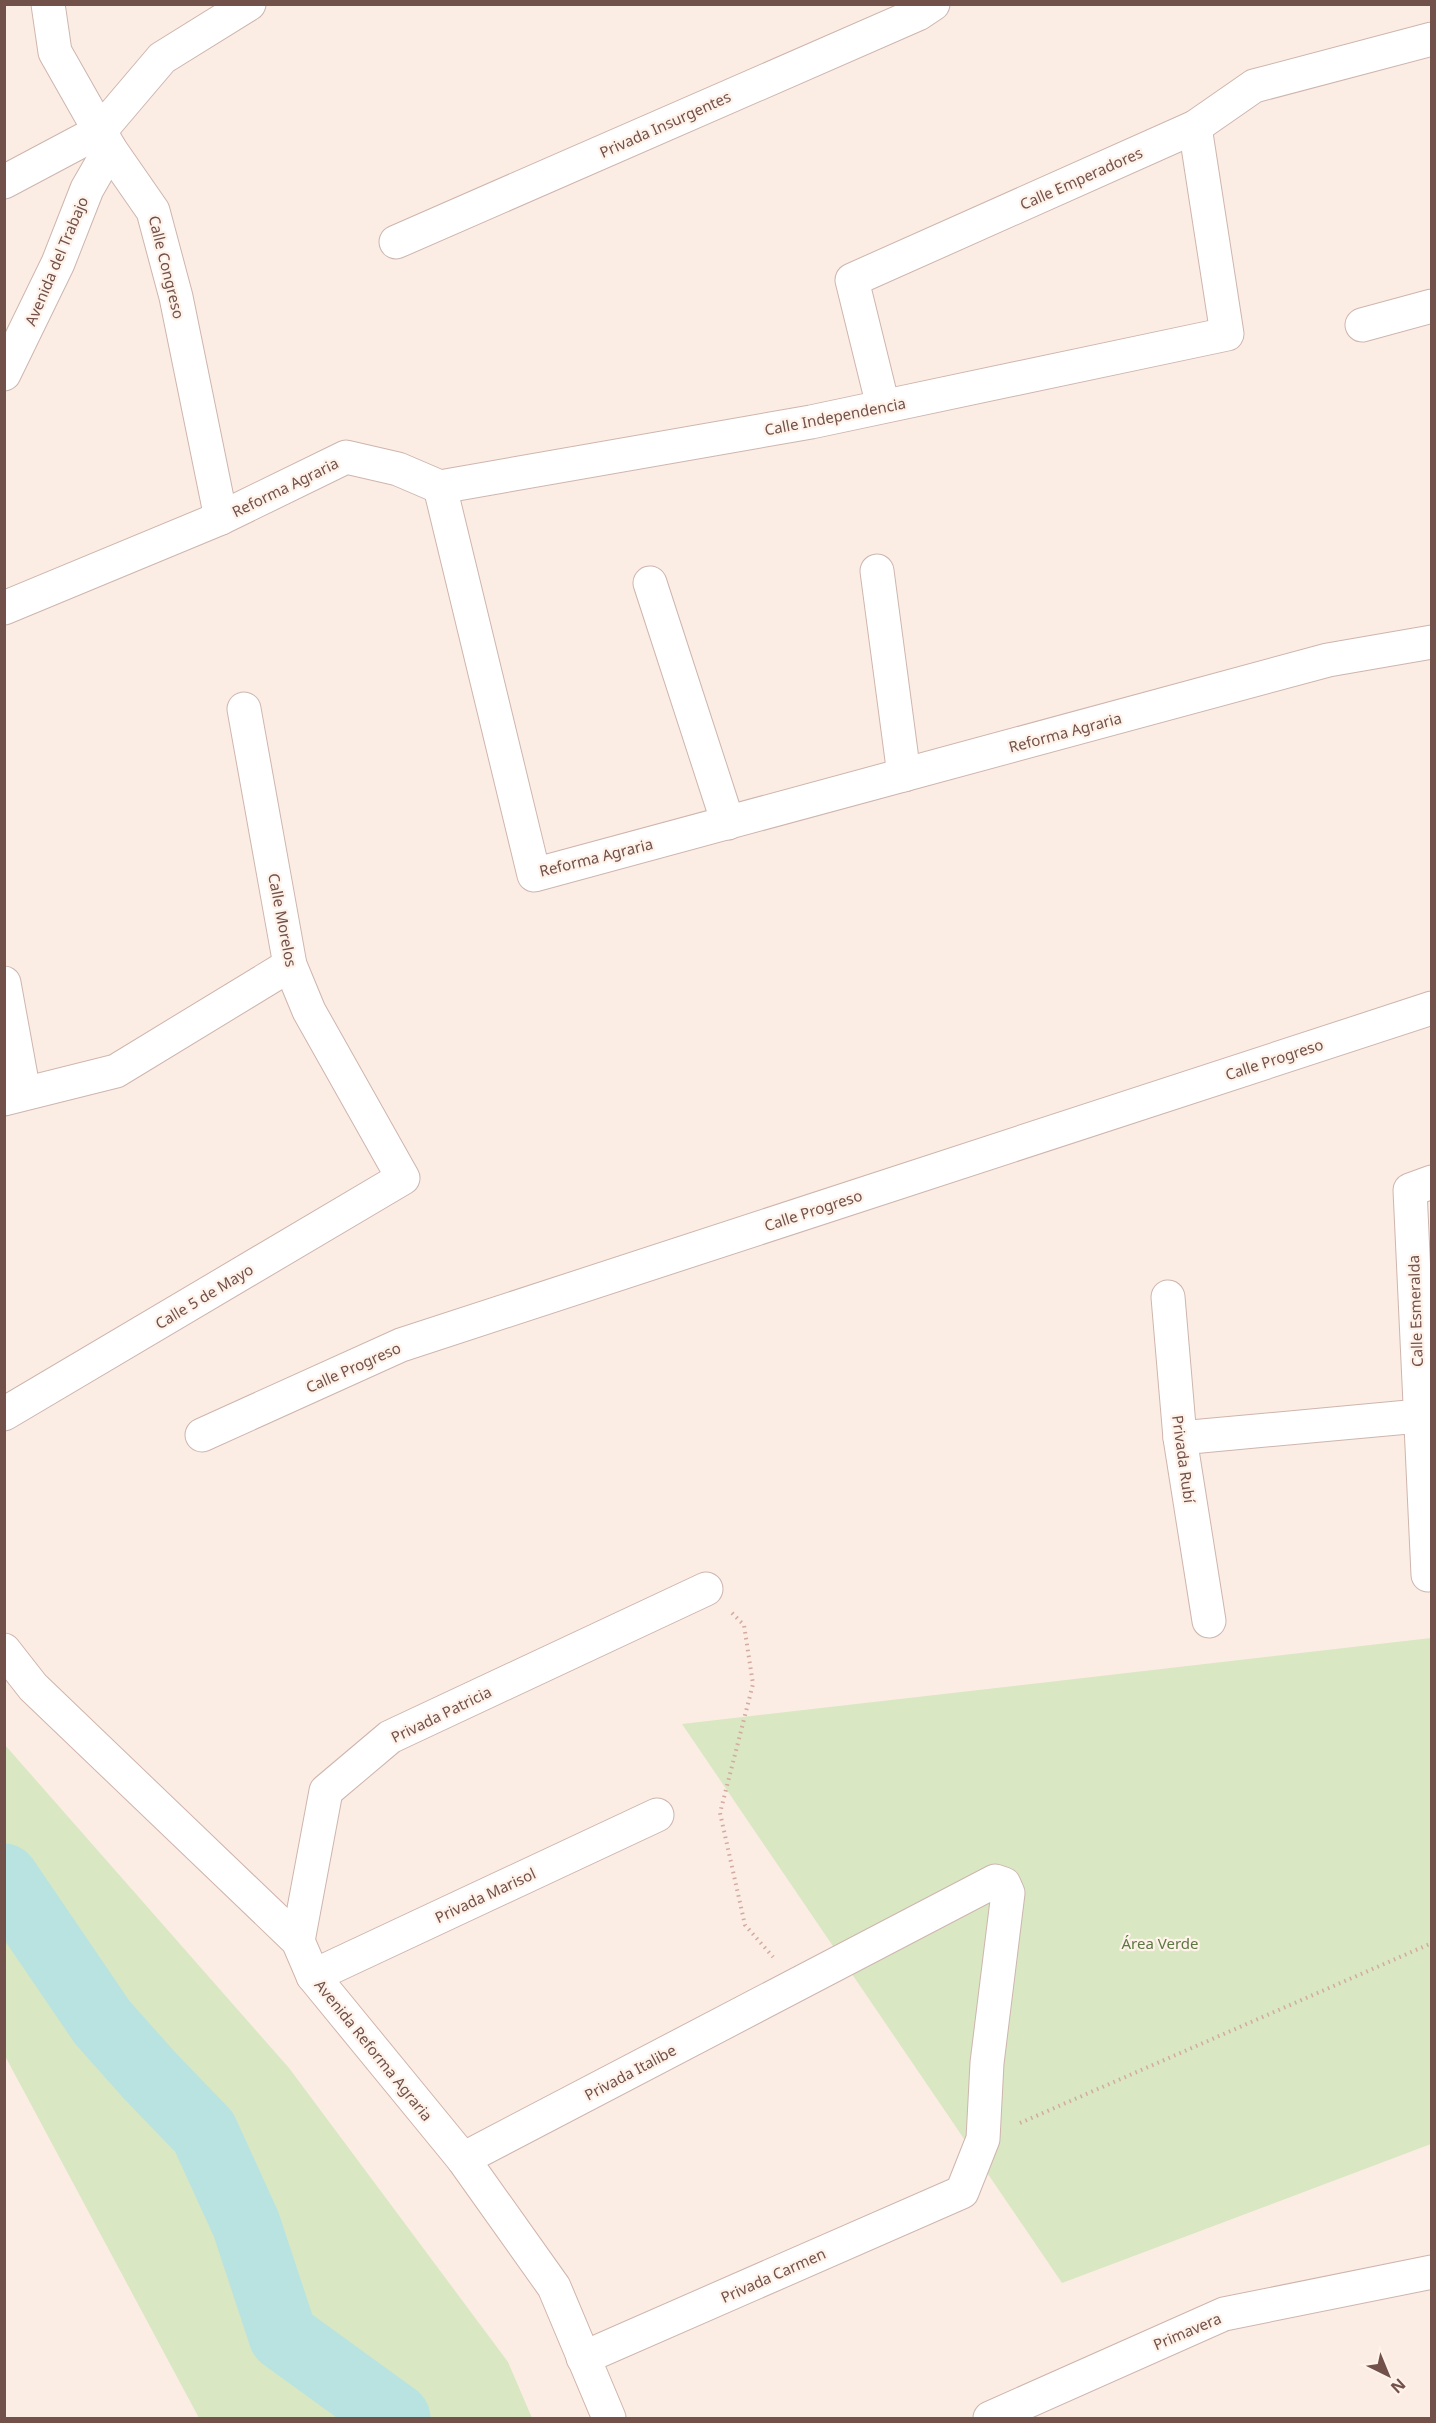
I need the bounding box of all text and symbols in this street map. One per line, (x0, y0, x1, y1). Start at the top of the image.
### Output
street label: Privada Insurgentes (596, 86, 734, 162)
street label: Calle Emperadores (1017, 142, 1145, 214)
street label: Avenida del Trabajo (20, 193, 92, 329)
street label: Calle Congreso (145, 213, 189, 321)
street label: Calle Independencia (763, 392, 907, 440)
street label: Reforma Agraria (228, 453, 342, 521)
street label: Reforma Agraria (1006, 707, 1124, 757)
street label: Reforma Agraria (537, 833, 655, 881)
street label: Calle Morelos (264, 871, 302, 969)
street label: Calle Progreso (1222, 1034, 1326, 1084)
street label: Calle Progreso (761, 1185, 865, 1235)
street label: Calle Esmeralda (1403, 1255, 1427, 1367)
street label: Calle 5 de Mayo (151, 1259, 257, 1333)
street label: Calle Progreso (302, 1337, 404, 1397)
street label: Privada Rubí (1168, 1414, 1200, 1505)
street label: Privada Patricia (388, 1681, 494, 1747)
street label: Privada Marisol (431, 1863, 539, 1927)
park label: Área Verde (1122, 1933, 1199, 1953)
street label: Avenida Reforma Agraria (311, 1975, 437, 2125)
street label: Privada Italibe (581, 2039, 679, 2105)
street label: Privada Carmen (718, 2243, 828, 2307)
street label: Primavera (1150, 2308, 1224, 2354)
north arrow (1358, 2345, 1418, 2405)
text: N (1386, 2373, 1410, 2398)

